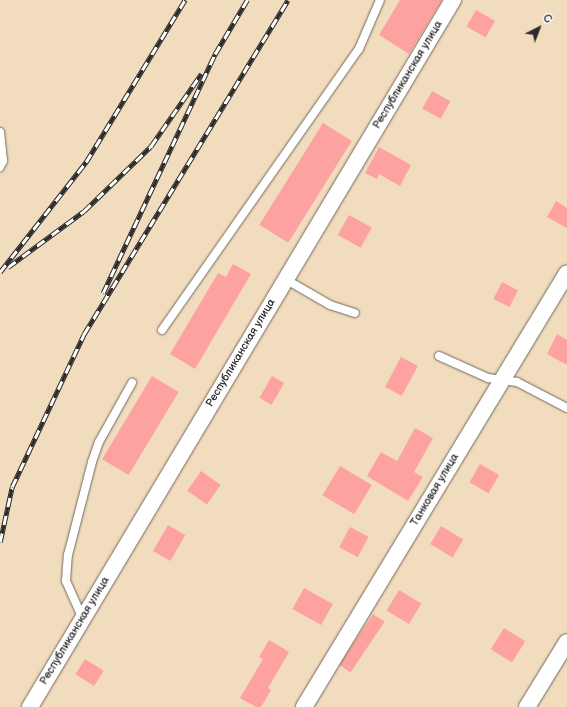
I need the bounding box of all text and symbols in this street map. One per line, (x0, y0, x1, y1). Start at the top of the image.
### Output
north arrow (519, 8, 559, 48)
text: С (540, 11, 555, 26)
street label: Республиканская улица (370, 19, 446, 131)
street label: Республиканская улица (203, 297, 279, 409)
street label: Танковая улица (408, 451, 462, 529)
street label: Республиканская улица (37, 575, 113, 687)

